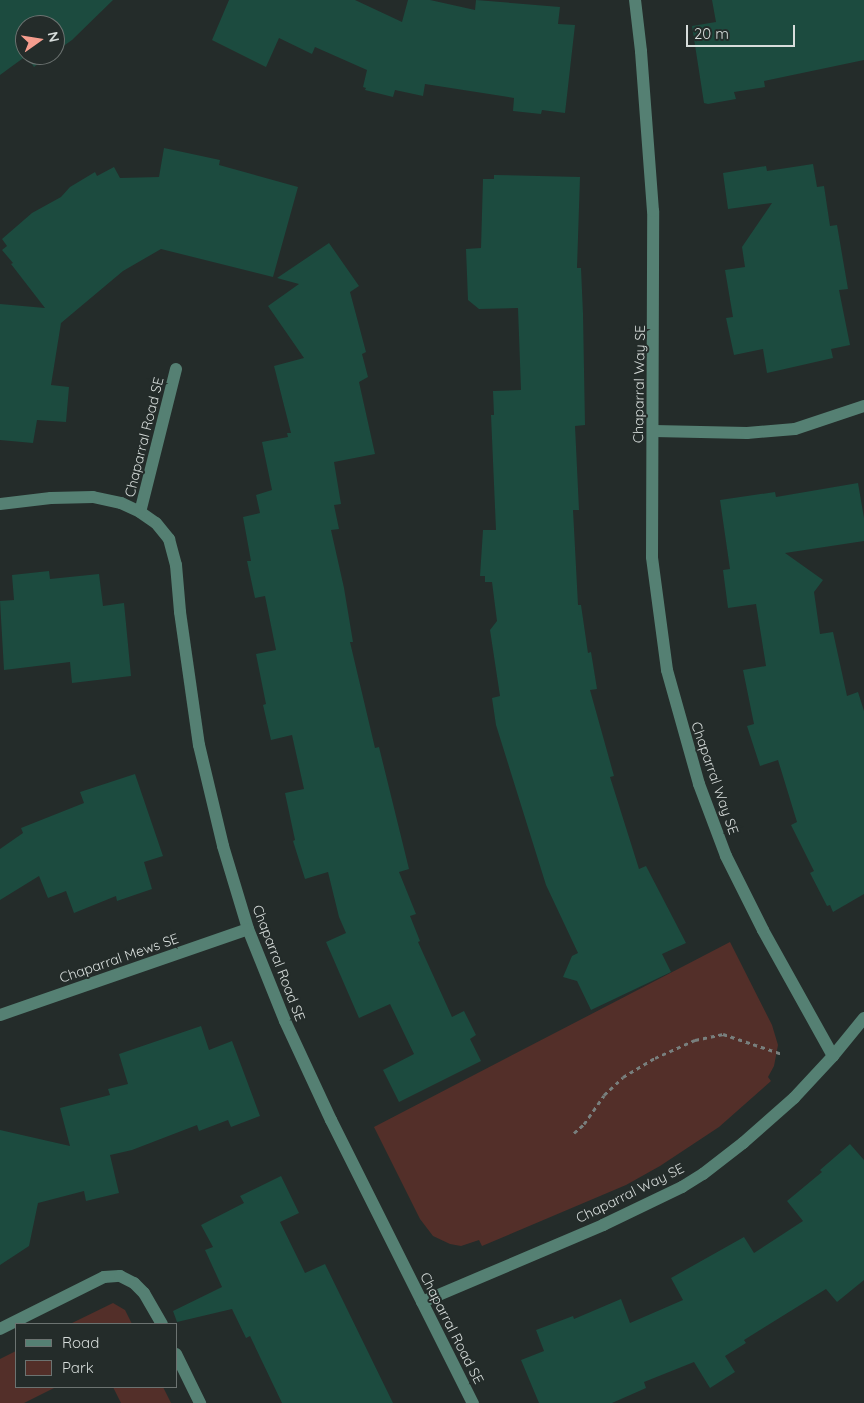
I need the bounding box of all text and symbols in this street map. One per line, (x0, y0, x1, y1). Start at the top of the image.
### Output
north arrow (15, 15, 65, 65)
scale bar (689, 15, 798, 47)
text: 20 m (694, 24, 729, 43)
text: N (44, 30, 64, 44)
street label: Chaparral Way SE (630, 325, 648, 443)
street label: Chaparral Road SE (121, 375, 167, 499)
street label: Chaparral Way SE (688, 719, 742, 837)
street label: Chaparral Road SE (249, 903, 309, 1023)
street label: Chaparral Mews SE (57, 930, 181, 986)
street label: Chaparral Way SE (573, 1160, 687, 1226)
street label: Chaparral Road SE (417, 1269, 487, 1387)
legend (15, 1323, 178, 1388)
text: Road (62, 1333, 99, 1352)
text: Park (62, 1358, 94, 1377)

